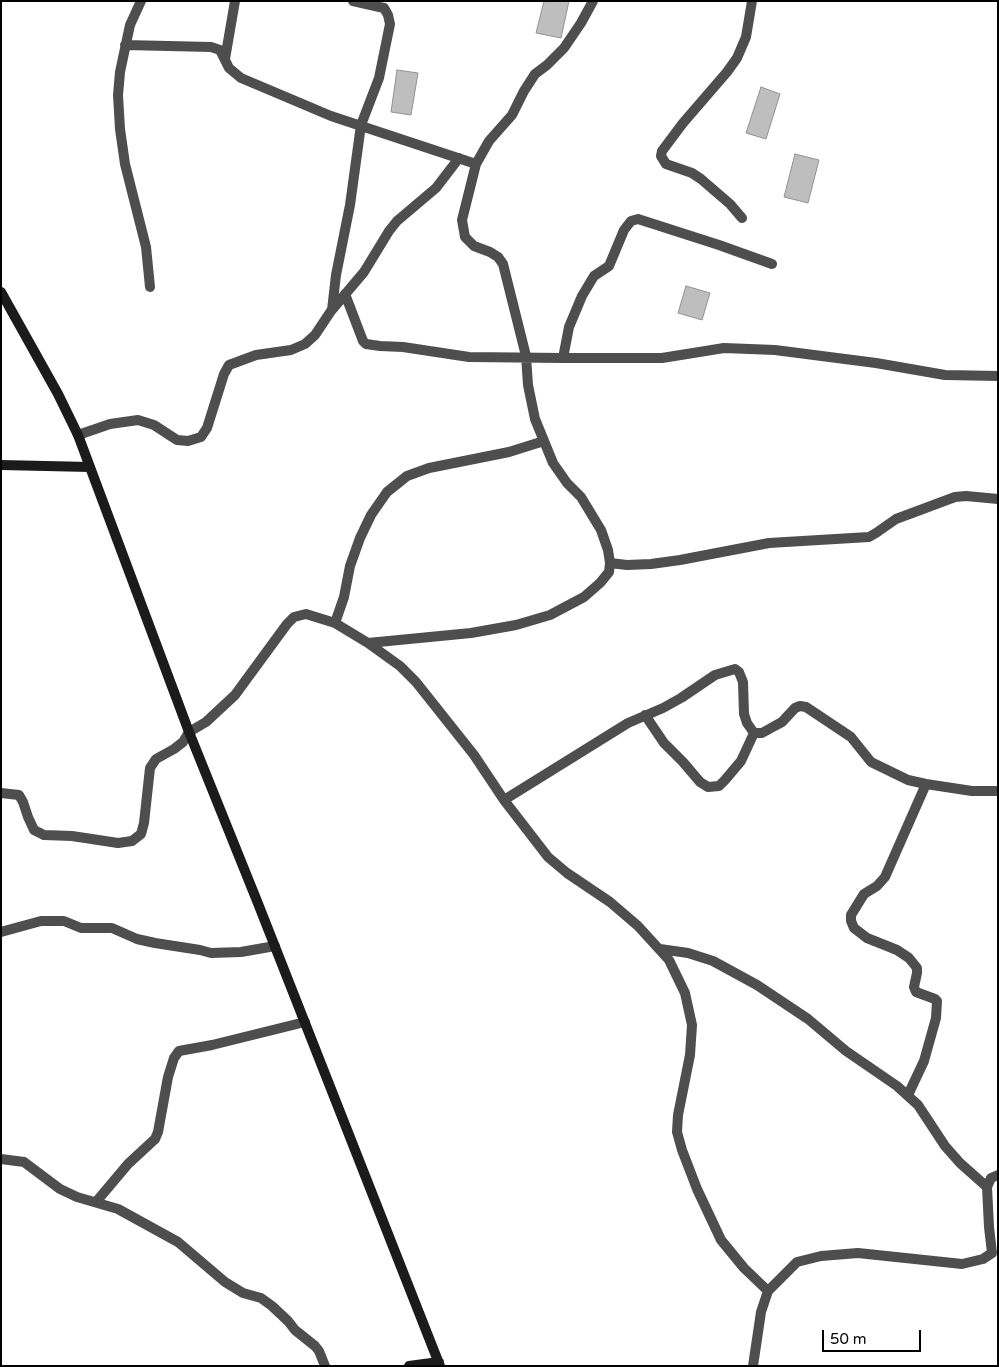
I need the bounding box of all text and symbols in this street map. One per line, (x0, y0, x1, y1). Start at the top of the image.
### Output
scale bar (824, 1320, 923, 1352)
text: 50 m (830, 1330, 867, 1348)

